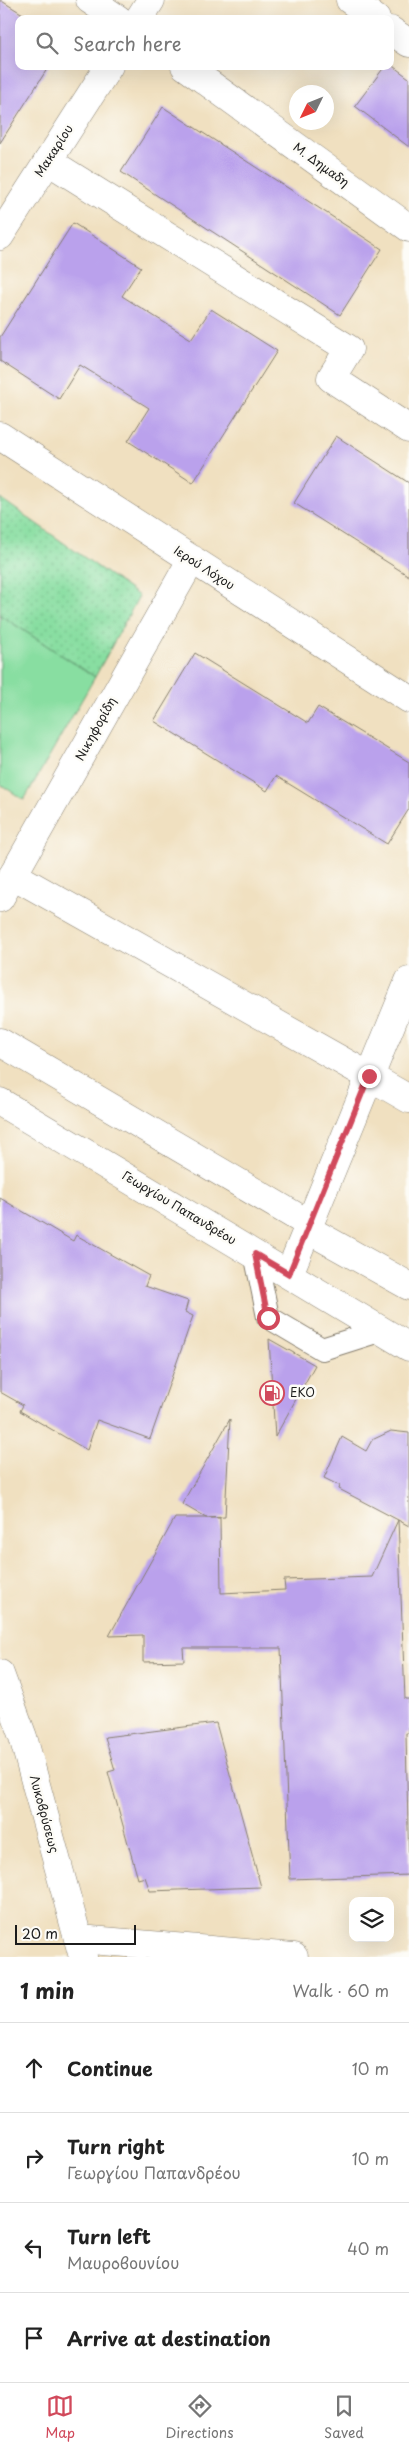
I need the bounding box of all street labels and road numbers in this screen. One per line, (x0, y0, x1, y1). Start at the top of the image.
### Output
street label: Μακαρίου (29, 121, 77, 180)
street label: Μ. Δημαδη (290, 138, 353, 191)
street label: Ιερού Λόχου (171, 541, 239, 594)
street label: Νικηφορίδη (70, 693, 120, 764)
street label: Γεωργίου Παπανδρέου (119, 1166, 240, 1248)
street label: Λυκοβρύσεως (26, 1773, 64, 1855)

